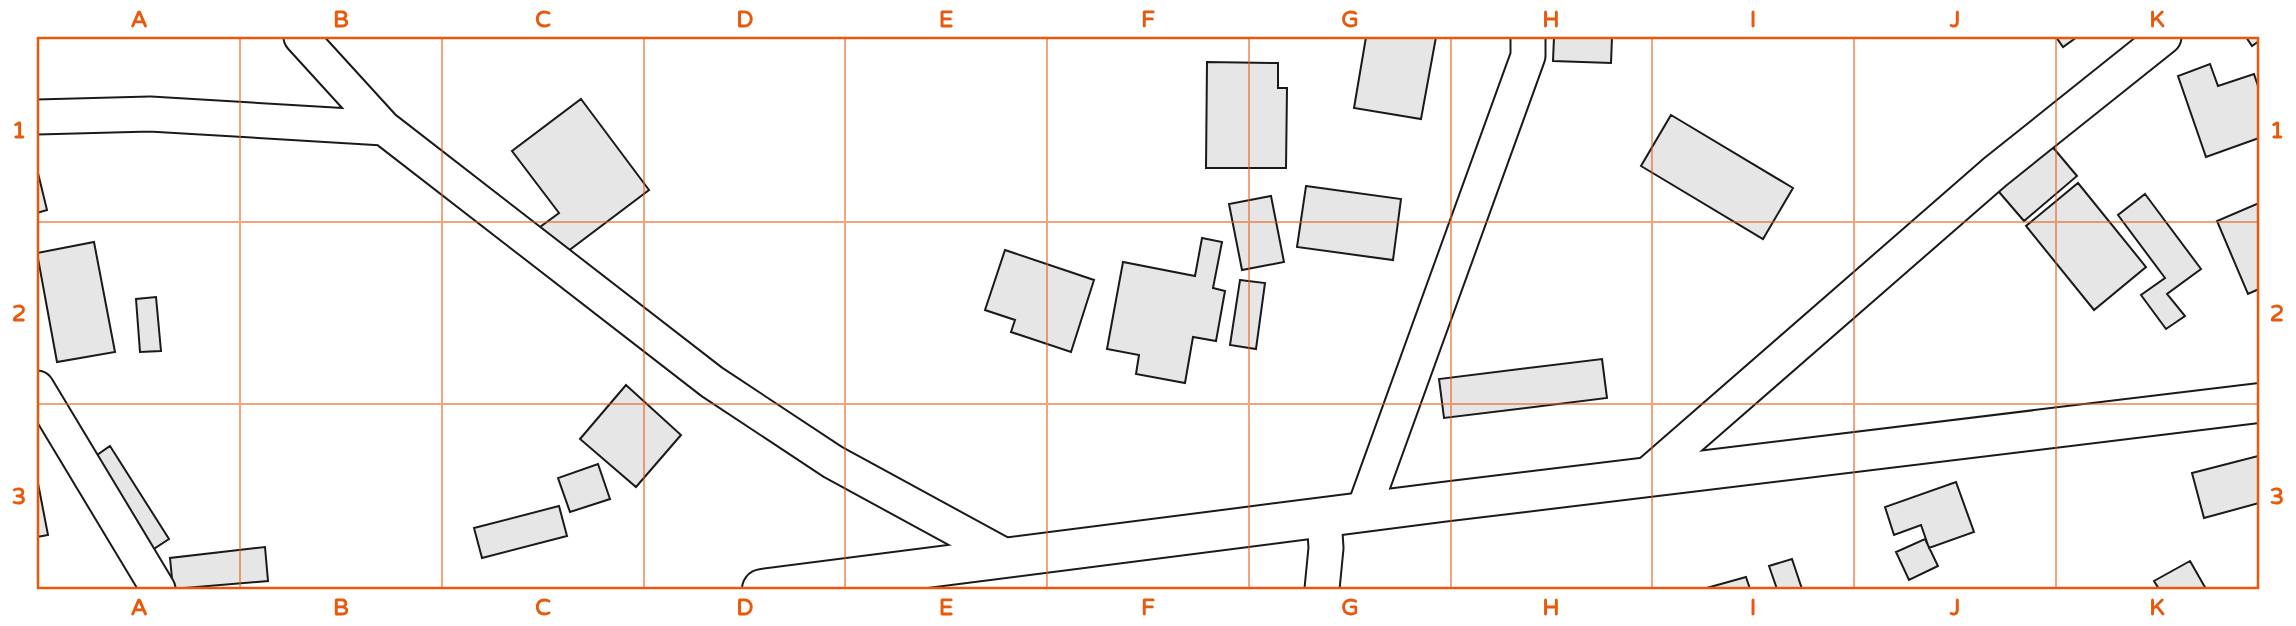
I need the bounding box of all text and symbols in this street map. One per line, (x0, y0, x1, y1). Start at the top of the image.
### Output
text: A (130, 6, 148, 34)
text: B (333, 6, 349, 34)
text: C (535, 6, 551, 34)
text: D (736, 6, 754, 34)
text: E (939, 6, 953, 34)
text: F (1141, 6, 1155, 34)
text: G (1341, 6, 1359, 34)
text: H (1542, 6, 1560, 34)
text: I (1750, 6, 1756, 34)
text: J (1949, 6, 1960, 34)
text: K (2149, 6, 2165, 34)
text: 1 (12, 117, 26, 145)
text: 1 (2270, 117, 2284, 145)
text: 2 (12, 300, 26, 328)
text: 2 (2270, 300, 2284, 328)
text: 3 (12, 483, 26, 511)
text: 3 (2270, 483, 2284, 511)
text: A (130, 594, 148, 622)
text: B (333, 594, 349, 622)
text: C (535, 594, 551, 622)
text: D (736, 594, 754, 622)
text: E (939, 594, 953, 622)
text: F (1141, 594, 1155, 622)
text: G (1341, 594, 1359, 622)
text: H (1542, 594, 1560, 622)
text: I (1750, 594, 1756, 622)
text: J (1949, 594, 1960, 622)
text: K (2149, 594, 2165, 622)

